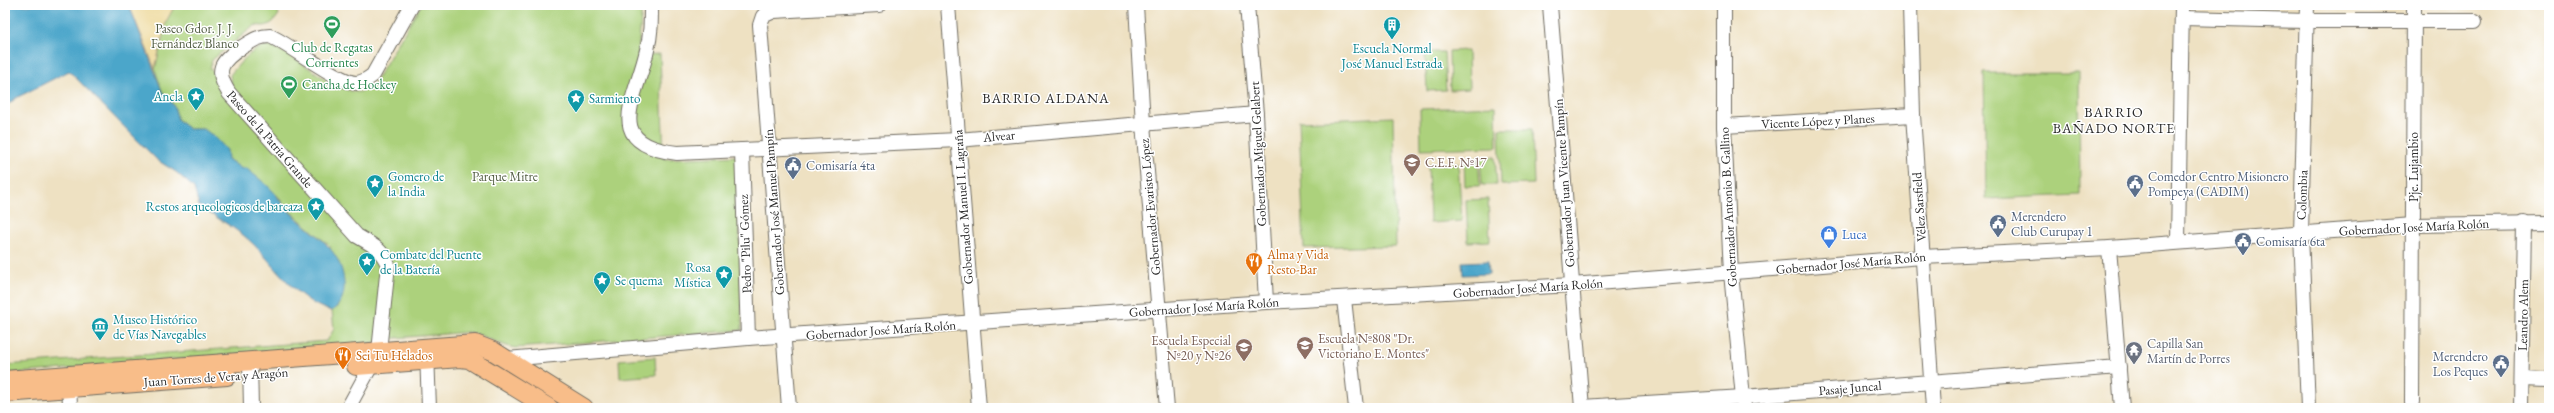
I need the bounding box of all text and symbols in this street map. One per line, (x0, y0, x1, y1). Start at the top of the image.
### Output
sports icon: Club de Regatas Corrientes (322, 14, 342, 39)
building icon: Escuela Normal José Manuel Estrada (1382, 15, 1402, 40)
park label: Paseo Gdor. J. J. Fernández Blanco (151, 20, 239, 52)
place label: Club de Regatas Corrientes (291, 39, 373, 71)
place label: Escuela Normal José Manuel Estrada (1341, 40, 1443, 72)
sports icon: Cancha de Hockey (279, 74, 299, 99)
place label: Cancha de Hockey (302, 76, 397, 93)
street label: Gobernador Miguel Gelabert (1246, 81, 1270, 227)
place icon: Ancla (186, 86, 206, 111)
street label: Paseo de la Patria Grande (223, 87, 317, 191)
place label: Ancla (153, 88, 184, 105)
place icon: Sarmiento (566, 88, 586, 113)
district label: BARRIO ALDANA (982, 89, 1110, 107)
place label: Sarmiento (589, 90, 640, 107)
street label: Gobernador Juan Vicente Pampín (1550, 98, 1578, 268)
district label: BARRIO BAÑADO NORTE (2053, 103, 2175, 137)
street label: Vicente López y Planes (1761, 110, 1875, 132)
street label: Alvear (981, 126, 1016, 146)
street label: Gobernador Antonio B. Gallino (1715, 127, 1741, 287)
street label: Gobernador José Manuel Pampín (760, 128, 788, 296)
street label: Gobernador Manuel I. Lagraña (949, 128, 977, 285)
street label: Pje. Lujambio (2405, 132, 2422, 202)
street label: Gobernador Evaristo López (1136, 138, 1164, 276)
school or university icon: C.E.F. Nº17 (1402, 152, 1422, 177)
place label: C.E.F. Nº17 (1425, 154, 1487, 171)
public building icon: Comisaría 4ta (783, 155, 803, 180)
place label: Comisaría 4ta (806, 157, 876, 174)
place label: Gomero de la India (388, 168, 444, 200)
park label: Parque Mitre (472, 168, 538, 185)
place label: Comedor Centro Misionero Pompeya (CADIM) (2148, 168, 2289, 200)
street label: Colombia (2293, 169, 2311, 220)
street label: Vélez Sarsfield (1908, 171, 1930, 242)
place icon: Gomero de la India (365, 173, 385, 198)
public building icon: Comedor Centro Misionero Pompeya (CADIM) (2125, 173, 2145, 198)
street label: Pedro "Pilu" Gómez (735, 194, 755, 294)
place icon: Restos arqueologicos de barcaza (306, 196, 326, 221)
place label: Restos arqueologicos de barcaza (146, 198, 304, 215)
place label: Merendero Club Curupay 1 (2011, 208, 2093, 240)
public building icon: Merendero Club Curupay 1 (1988, 213, 2008, 238)
street label: Gobernador José María Rolón (2338, 215, 2490, 239)
shop icon: Luca (1819, 224, 1839, 249)
place label: Luca (1842, 226, 1868, 243)
public building icon: Comisaría 6ta (2233, 231, 2253, 256)
place label: Comisaría 6ta (2256, 233, 2326, 250)
place label: Combate del Puente de la Batería (380, 246, 482, 278)
place label: Alma y Vida Resto-Bar (1266, 246, 1330, 278)
street label: Gobernador José María Rolón (1775, 248, 1927, 278)
place icon: Combate del Puente de la Batería (357, 251, 377, 276)
restaurant icon: Alma y Vida Resto-Bar (1244, 251, 1264, 276)
place label: Rosa Mística (674, 259, 712, 291)
place icon: Rosa Mística (714, 264, 734, 289)
place icon: Se quema (592, 270, 612, 295)
place label: Se quema (615, 272, 664, 289)
street label: Gobernador José María Rolón (1452, 274, 1604, 302)
street label: Leandro Alem (2514, 279, 2532, 351)
street label: Gobernador José María Rolón (1128, 293, 1280, 321)
place label: Museo Histórico de Vías Navegables (113, 311, 206, 343)
museum icon: Museo Histórico de Vías Navegables (90, 316, 110, 341)
street label: Gobernador José María Rolón (805, 316, 957, 344)
place label: Escuela Nº808 "Dr. Victoriano E. Montes" (1318, 330, 1429, 362)
place label: Escuela Especial Nº20 y Nº26 (1151, 332, 1231, 364)
school or university icon: Escuela Nº808 "Dr. Victoriano E. Montes" (1295, 335, 1315, 360)
place label: Capilla San Martín de Porres (2147, 335, 2230, 367)
school or university icon: Escuela Especial Nº20 y Nº26 (1234, 337, 1254, 362)
temple icon: Capilla San Martín de Porres (2124, 340, 2144, 365)
restaurant icon: Sei Tu Helados (333, 345, 353, 370)
place label: Sei Tu Helados (356, 347, 432, 364)
place label: Merendero Los Peques (2433, 348, 2488, 380)
public building icon: Merendero Los Peques (2491, 353, 2511, 378)
street label: Juan Torres de Vera y Aragón (142, 363, 289, 391)
street label: Pasaje Juncal (1818, 377, 1882, 399)

